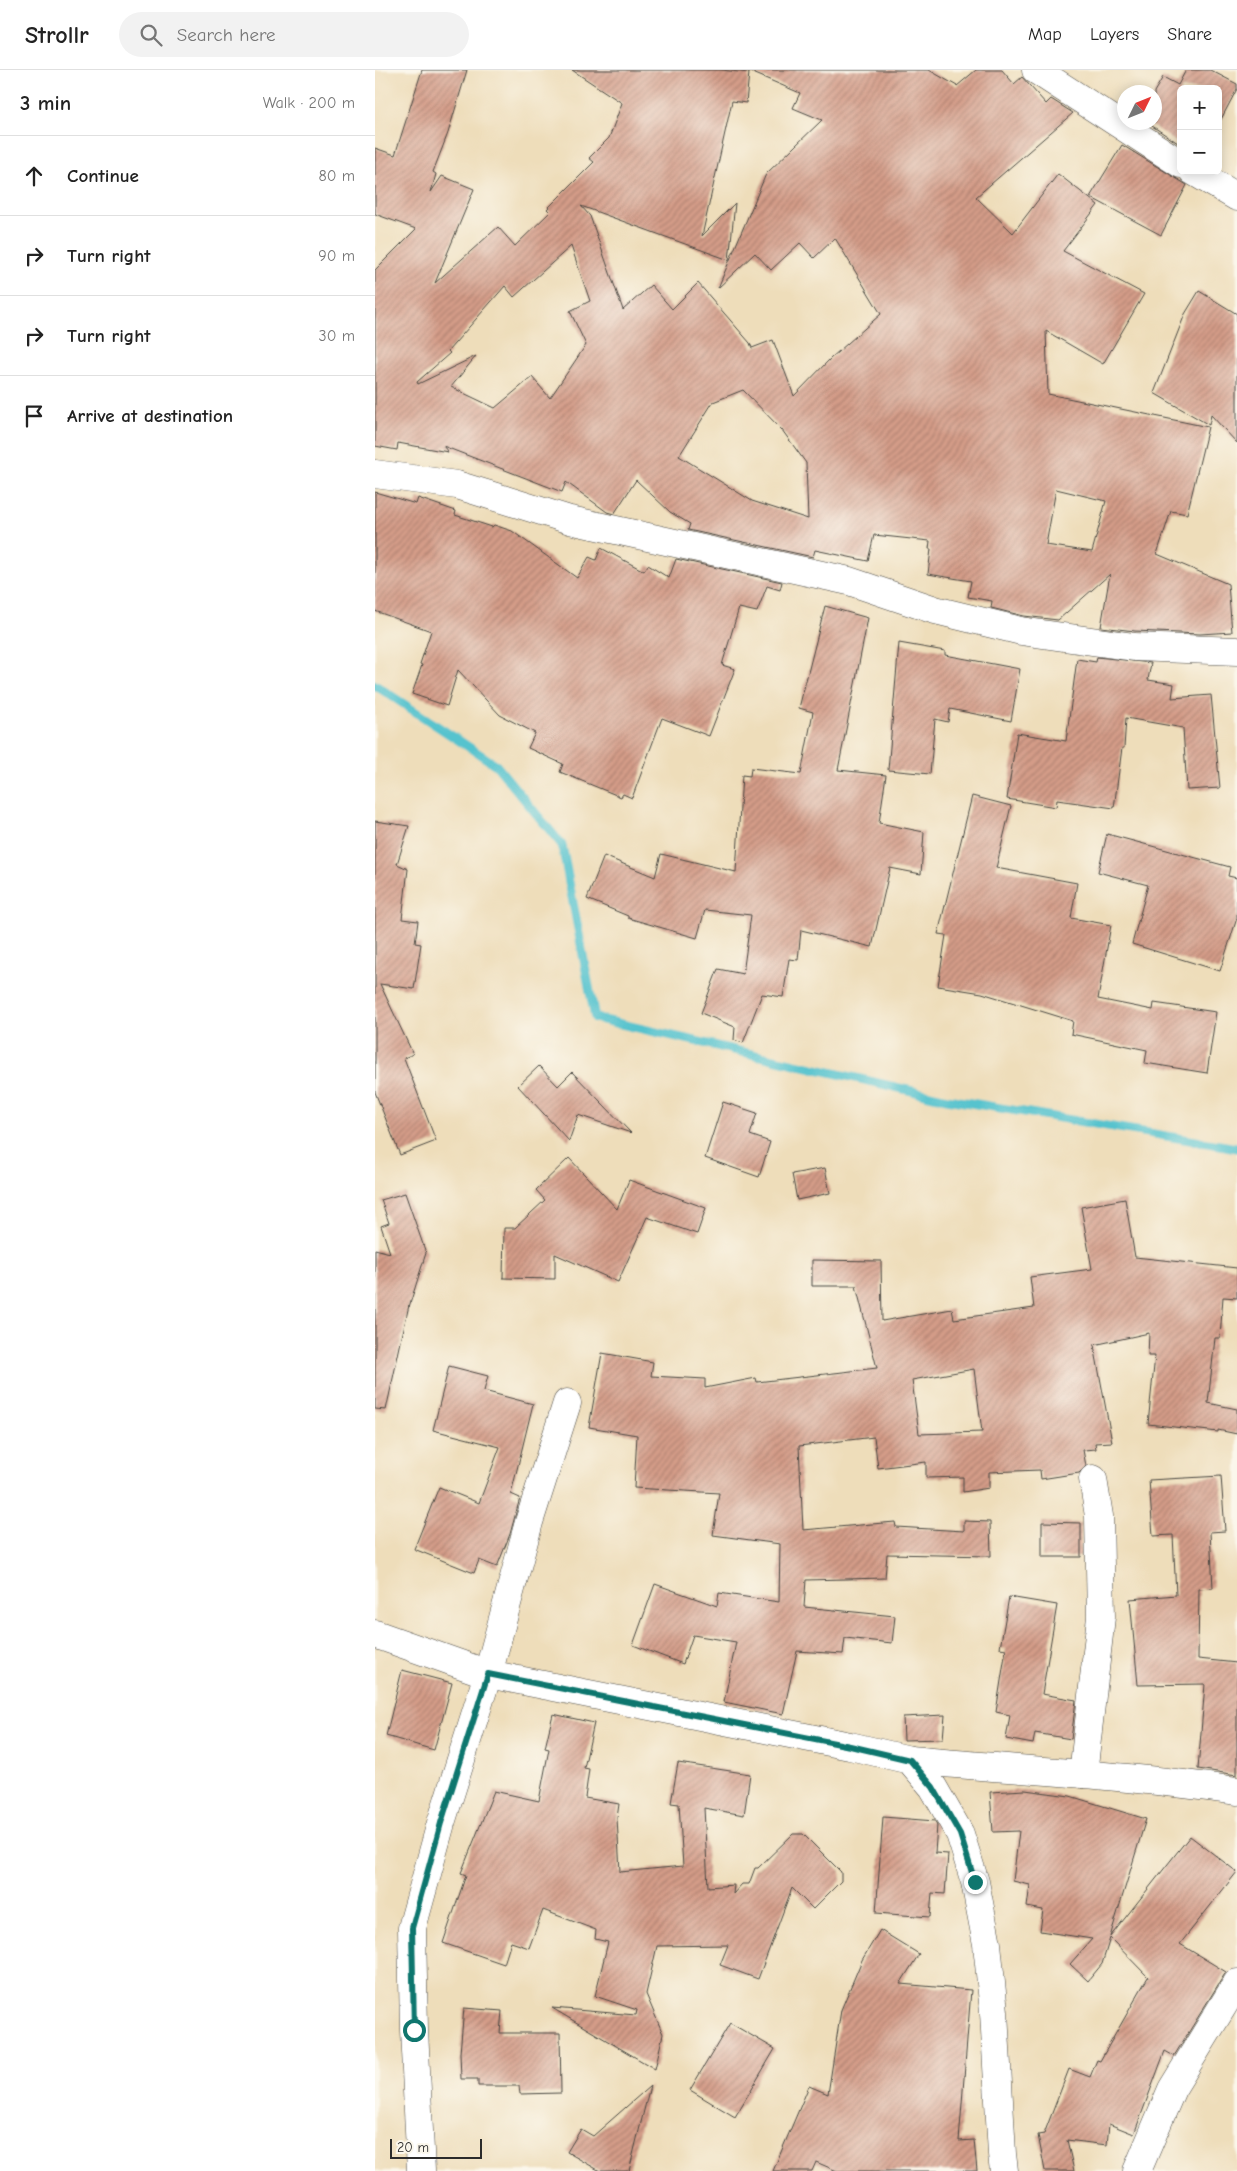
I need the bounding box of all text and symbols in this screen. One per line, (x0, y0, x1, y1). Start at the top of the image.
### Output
search box (119, 12, 469, 57)
text: Strollr (25, 21, 89, 49)
icon: search (137, 21, 165, 49)
text: Search here (177, 24, 276, 46)
text: Map (1028, 24, 1062, 45)
text: Layers (1090, 24, 1139, 45)
text: Share (1167, 24, 1212, 45)
north arrow (1117, 85, 1162, 130)
map controls (1177, 85, 1222, 175)
button: + (1177, 85, 1222, 130)
text: 3 min (20, 91, 71, 115)
text: Walk · 200 m (263, 94, 355, 112)
button: − (1177, 130, 1222, 175)
icon: ahead (20, 162, 48, 190)
text: Continue (67, 165, 139, 187)
text: 80 m (318, 167, 355, 185)
icon: right (20, 242, 48, 270)
text: Turn right (67, 245, 151, 267)
text: 90 m (318, 247, 355, 265)
icon: right (20, 322, 48, 350)
text: Turn right (67, 325, 151, 347)
text: 30 m (319, 327, 355, 345)
icon: arrive (20, 402, 48, 430)
text: Arrive at destination (67, 405, 233, 427)
route end (964, 1871, 987, 1894)
route start (403, 2019, 426, 2042)
scale bar (390, 2136, 483, 2159)
text: 20 m (397, 2139, 429, 2156)

